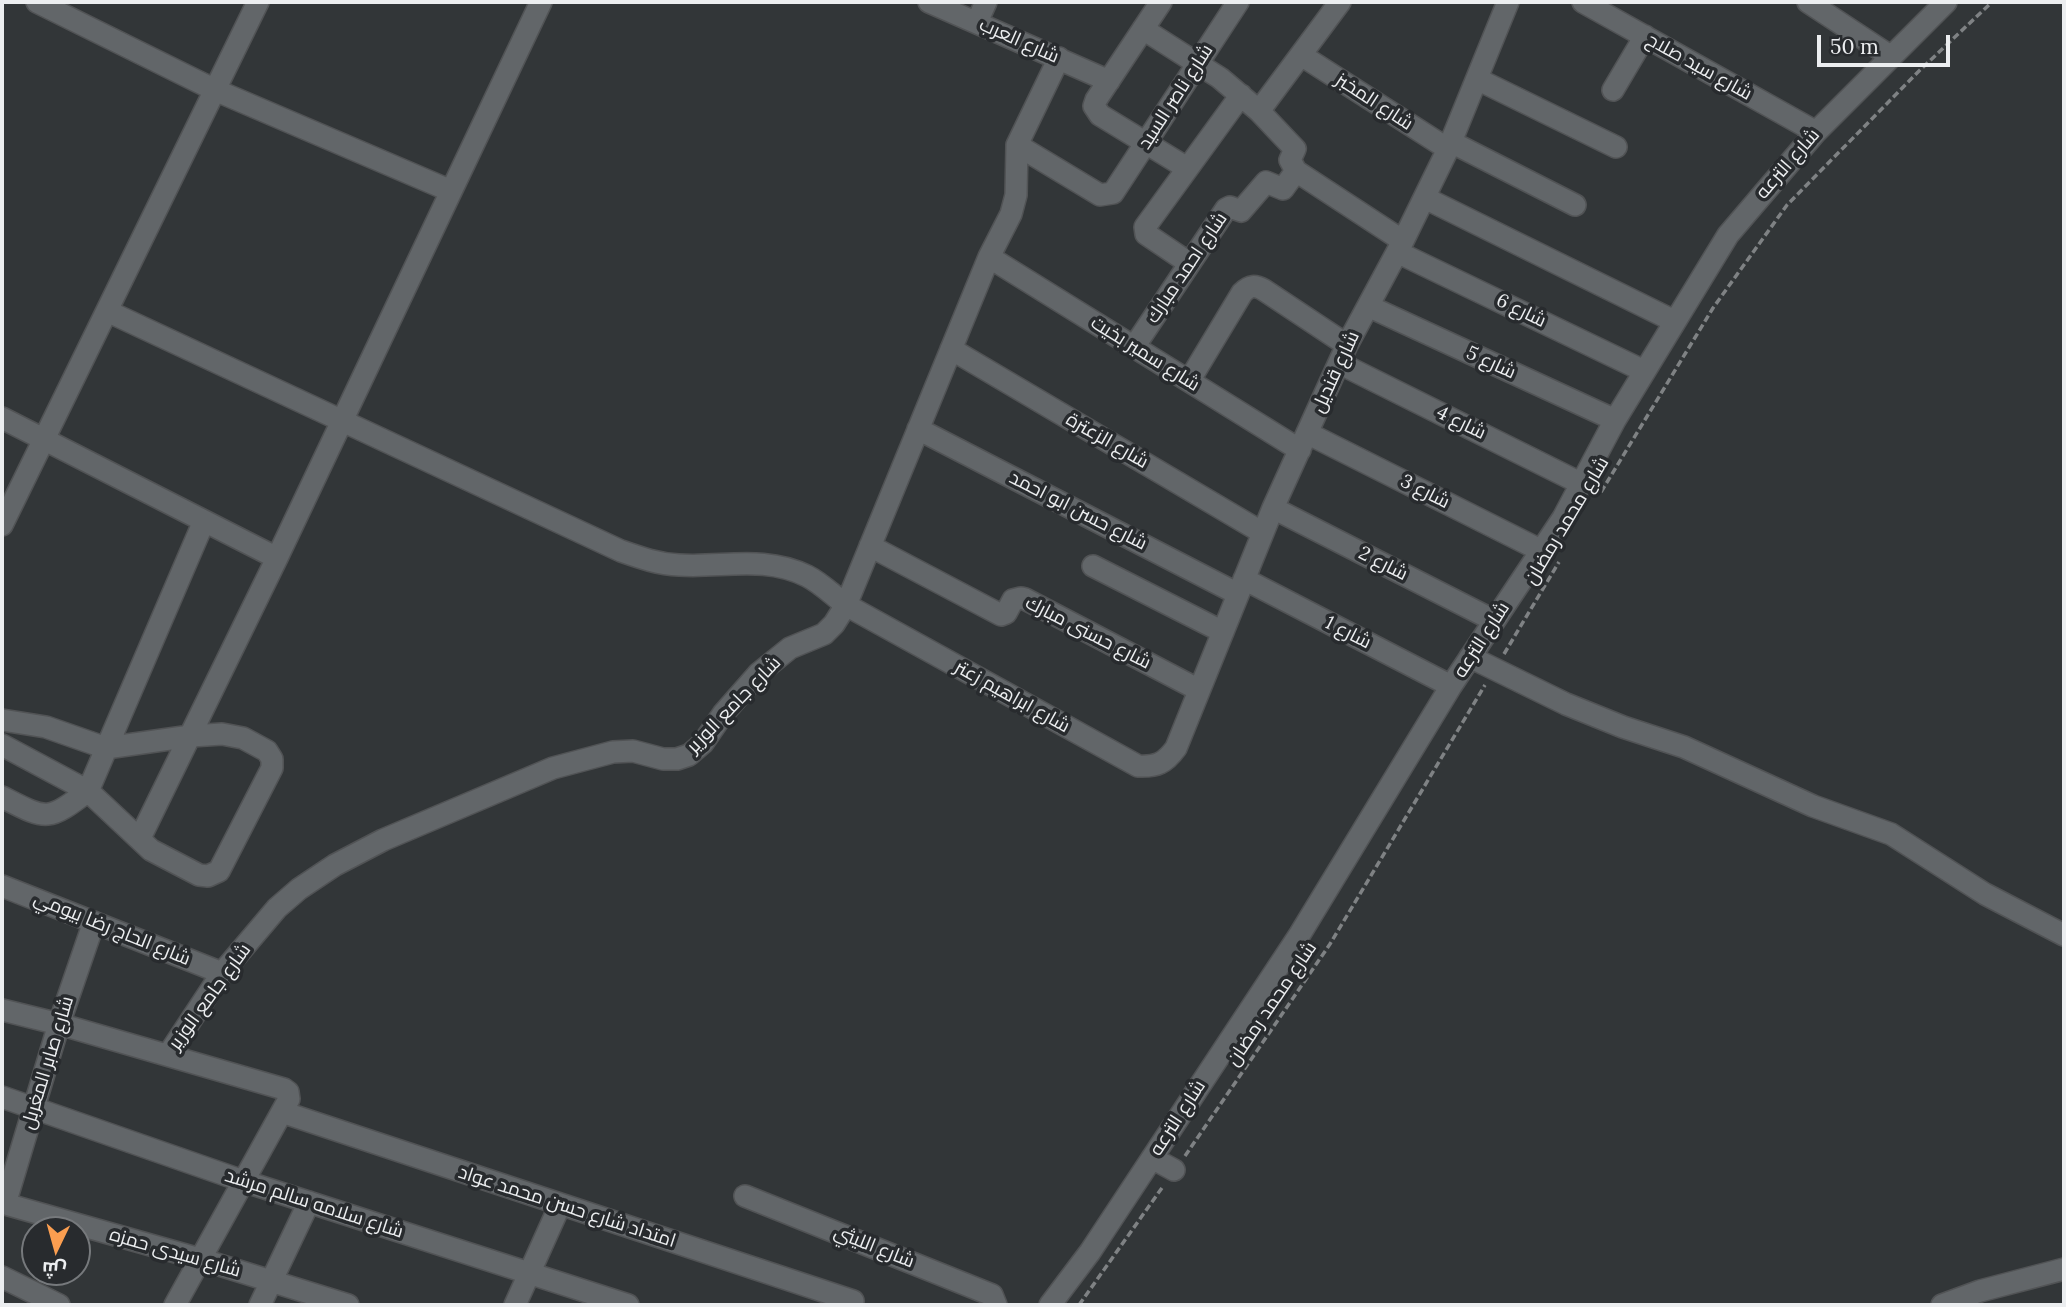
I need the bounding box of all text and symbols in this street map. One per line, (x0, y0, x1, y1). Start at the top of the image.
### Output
street label: شارع العرب (976, 13, 1062, 69)
scale bar (1821, 21, 1954, 65)
street label: شارع سيد صلاح (1642, 29, 1756, 105)
text: 50 m (1830, 33, 1879, 60)
street label: شارع ناصر السيد (1134, 40, 1218, 154)
street label: شارع المخبز (1331, 69, 1417, 135)
street label: شارع الترعه (1751, 124, 1825, 204)
street label: شارع احمد مبارك (1142, 208, 1232, 328)
street label: شارع 6 (1492, 289, 1550, 333)
street label: شارع سمير بخيت (1086, 311, 1204, 397)
street label: شارع قنديل (1307, 328, 1365, 416)
street label: شارع 5 (1463, 342, 1519, 384)
street label: شارع 4 (1433, 401, 1489, 445)
street label: شارع الزعترة (1062, 408, 1152, 474)
street label: شارع محمد رمضان (1520, 453, 1614, 589)
street label: شارع حسن ابو احمد (1005, 466, 1151, 556)
street label: شارع 3 (1396, 470, 1454, 514)
street label: شارع 2 (1355, 542, 1411, 586)
street label: شارع حسنى مبارك (1021, 592, 1155, 674)
street label: شارع الترعه (1449, 598, 1515, 682)
street label: شارع 1 (1321, 612, 1375, 654)
street label: شارع جامع الوزير (682, 652, 786, 758)
street label: شارع ابراهيم زعتر (950, 656, 1074, 738)
street label: شارع الحاج رضا بيومي (30, 887, 194, 971)
street label: شارع محمد رمضان (1222, 937, 1322, 1071)
street label: شارع جامع الوزير (164, 939, 256, 1055)
street label: شارع صابر المغربل (17, 994, 79, 1132)
street label: شارع الترعه (1145, 1076, 1211, 1160)
street label: امتداد شارع حسن محمد عواد (455, 1161, 679, 1253)
street label: شارع سلامه سالم مرشد (222, 1164, 406, 1244)
north arrow (21, 1216, 91, 1286)
street label: شارع الليثي (830, 1221, 918, 1273)
street label: شارع سيدى حمزه (107, 1223, 243, 1283)
text: ش (41, 1257, 68, 1283)

